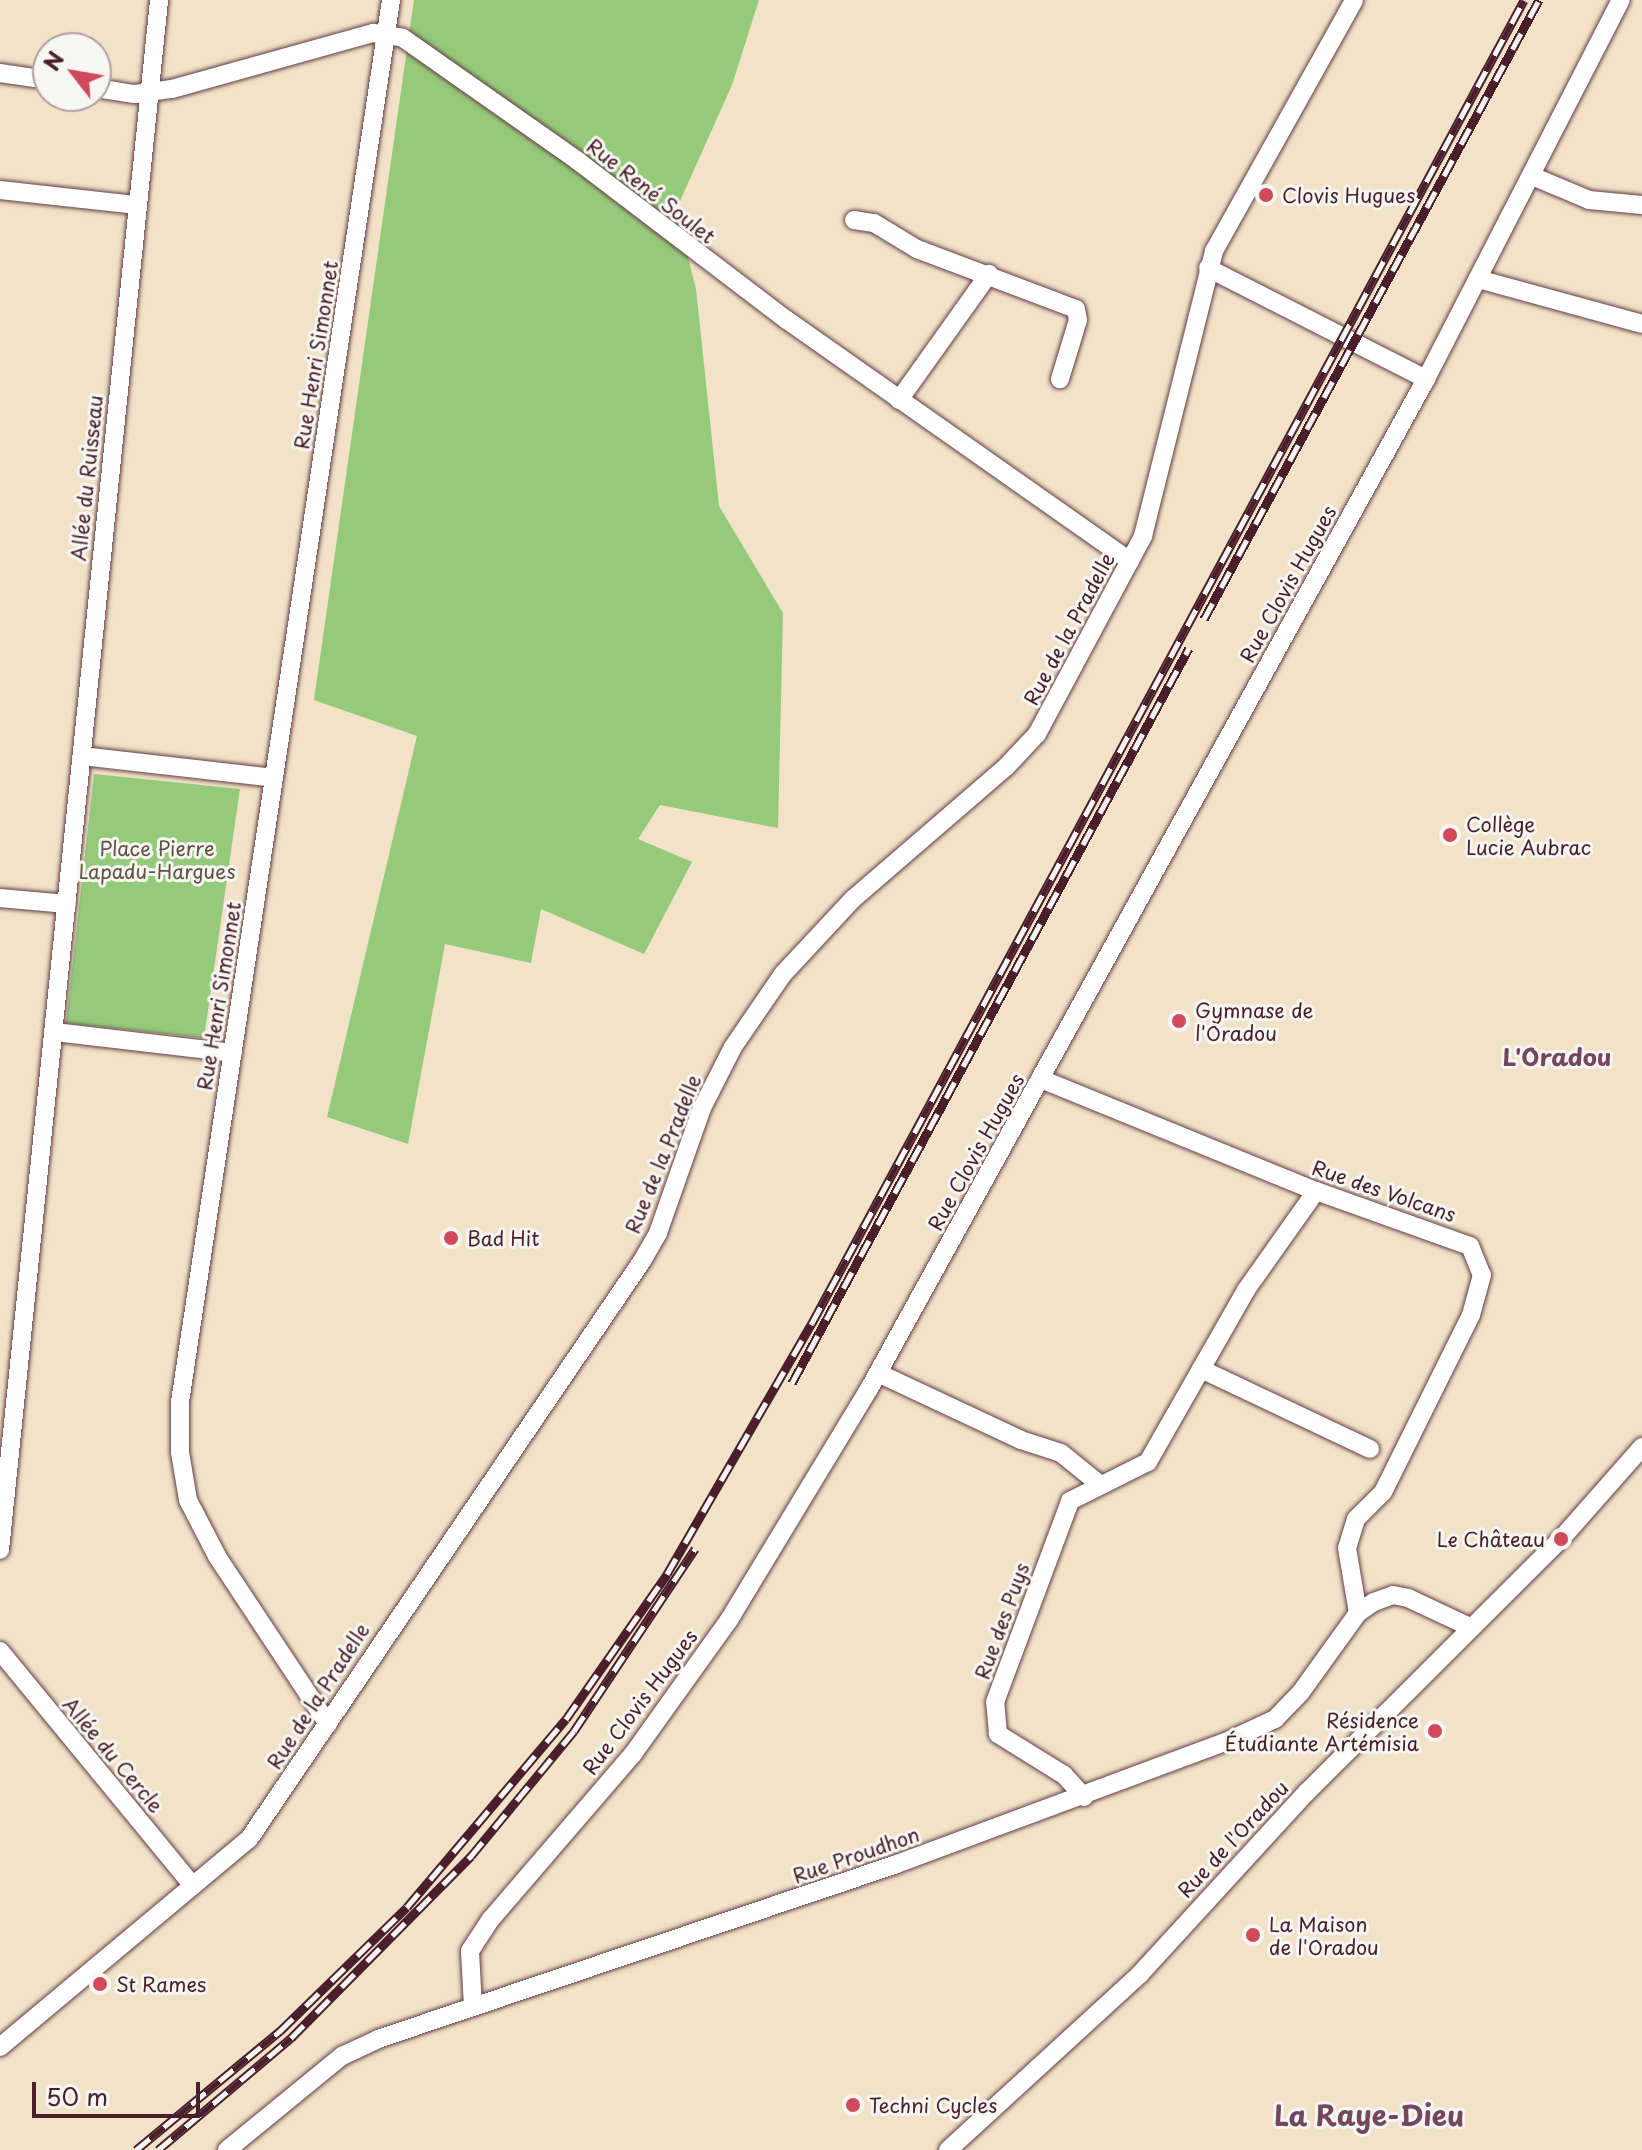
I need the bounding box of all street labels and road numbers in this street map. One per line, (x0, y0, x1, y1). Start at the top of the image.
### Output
street label: Rue René Soulet (581, 133, 721, 249)
street label: Rue Henri Simonnet (289, 257, 343, 453)
street label: Allée du Ruisseau (66, 393, 108, 563)
street label: Rue Clovis Hugues (1235, 501, 1341, 667)
street label: Rue de la Pradelle (1018, 547, 1120, 711)
street label: Rue Henri Simonnet (192, 898, 246, 1094)
street label: Rue de la Pradelle (620, 1069, 706, 1239)
street label: Rue Clovis Hugues (923, 1069, 1029, 1235)
street label: Rue des Volcans (1308, 1155, 1460, 1227)
street label: Rue des Puys (969, 1558, 1035, 1684)
street label: Rue de la Pradelle (261, 1617, 375, 1775)
street label: Rue Clovis Hugues (577, 1624, 703, 1780)
street label: Allée du Cercle (57, 1691, 169, 1819)
street label: Rue de l'Oradou (1172, 1775, 1294, 1903)
street label: Rue Proudhon (789, 1822, 923, 1888)

